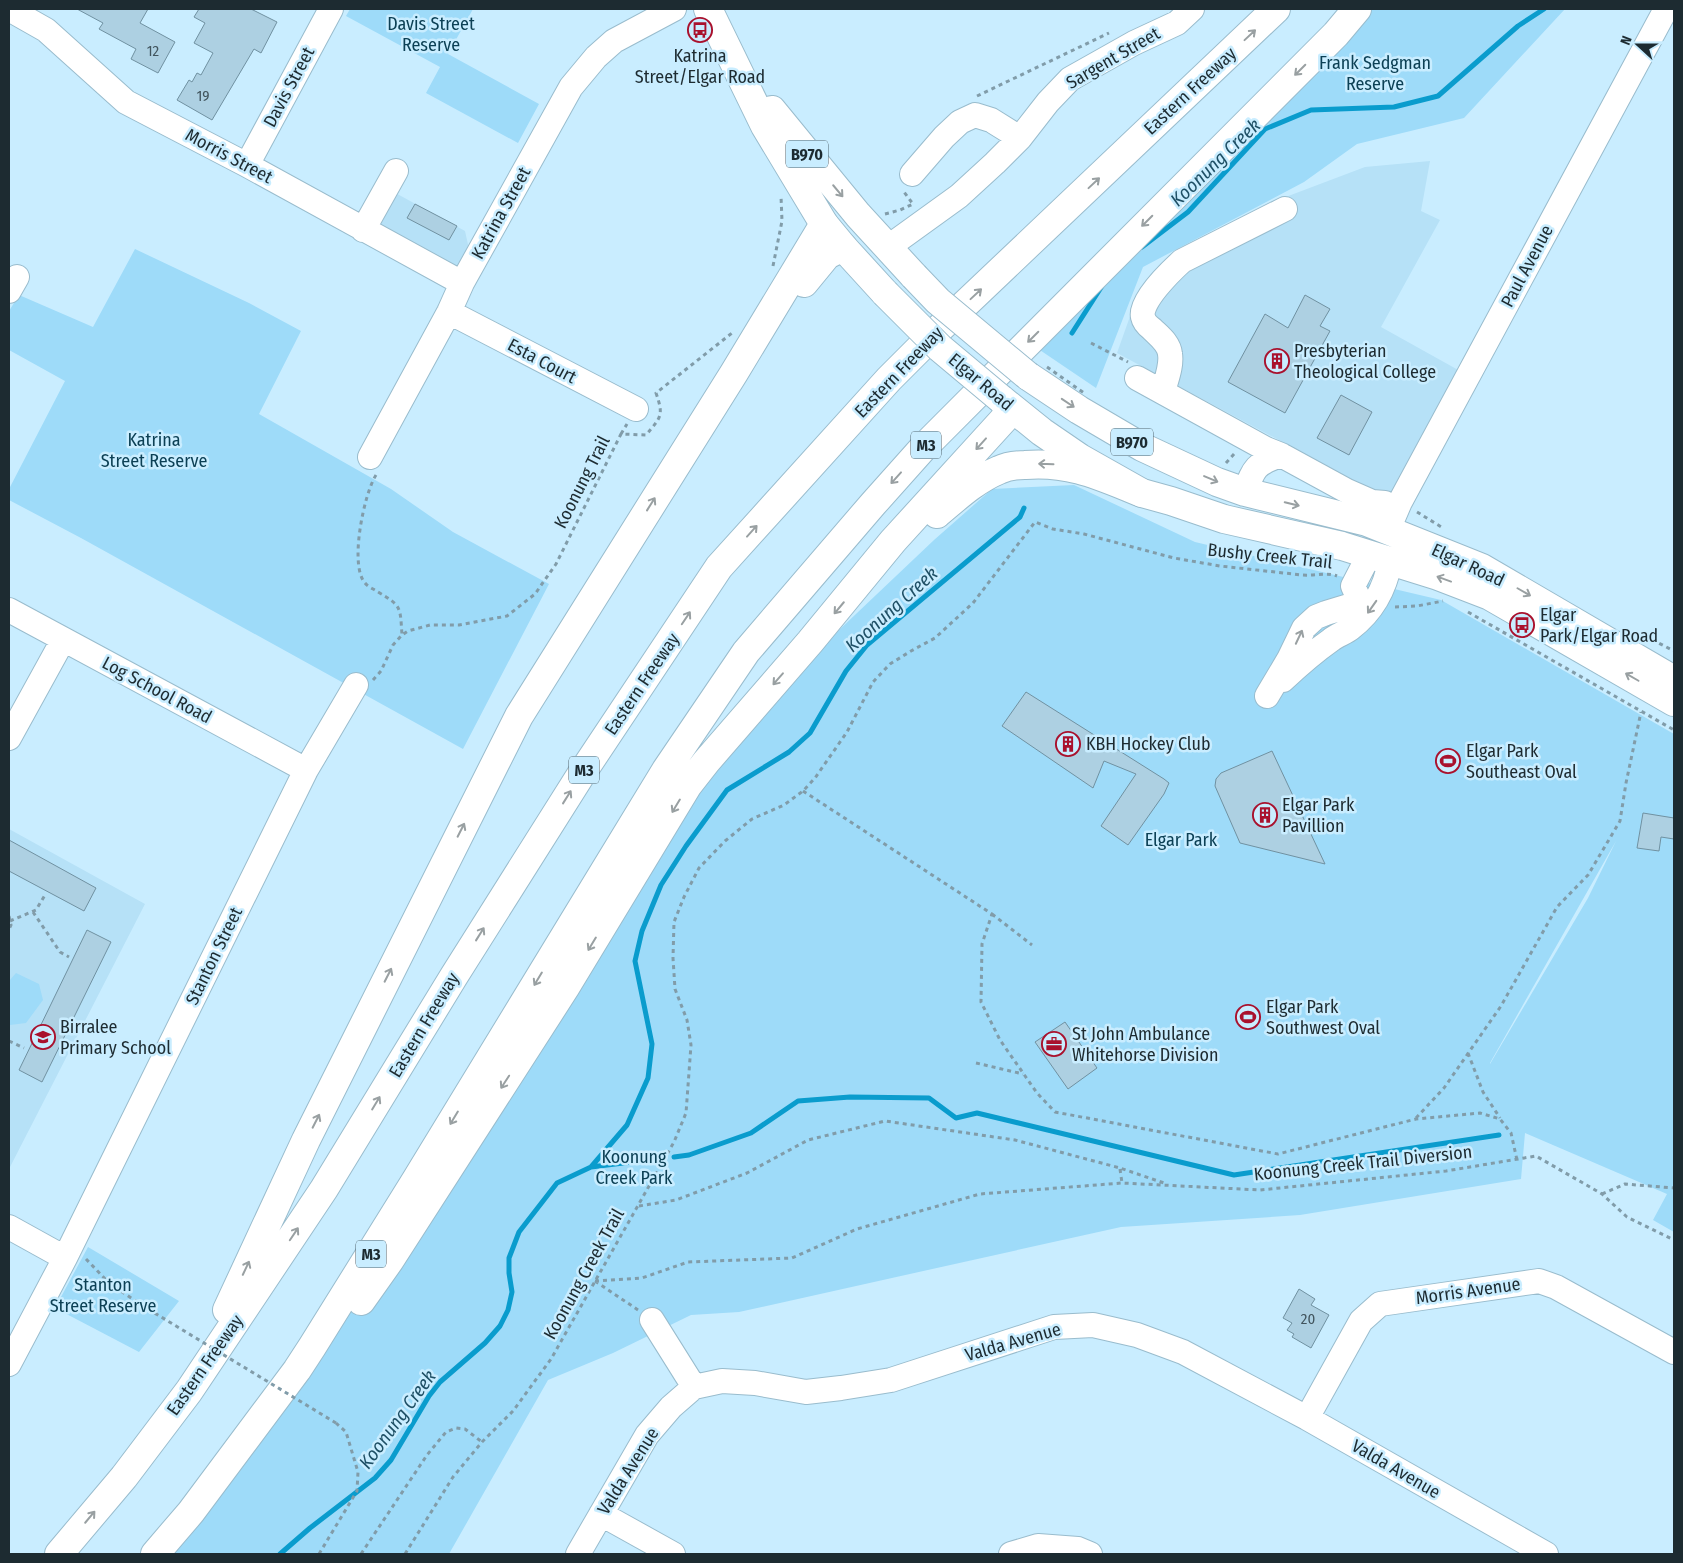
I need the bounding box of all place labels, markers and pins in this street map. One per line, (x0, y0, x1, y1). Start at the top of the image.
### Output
bus stop icon: Katrina Street/Elgar Road (687, 17, 713, 43)
place label: Katrina Street/Elgar Road (635, 45, 765, 88)
place label: Presbyterian Theological College (1294, 340, 1436, 383)
building icon: Presbyterian Theological College (1264, 348, 1290, 374)
place label: Elgar Park/Elgar Road (1540, 604, 1658, 647)
bus stop icon: Elgar Park/Elgar Road (1509, 612, 1535, 638)
building icon: KBH Hockey Club (1055, 731, 1081, 757)
place label: KBH Hockey Club (1086, 733, 1211, 755)
place label: Elgar Park Southeast Oval (1466, 740, 1577, 783)
sports icon: Elgar Park Southeast Oval (1435, 748, 1461, 774)
place label: Elgar Park Pavillion (1282, 794, 1355, 837)
building icon: Elgar Park Pavillion (1252, 802, 1278, 828)
place label: Elgar Park Southwest Oval (1266, 996, 1380, 1039)
sports icon: Elgar Park Southwest Oval (1235, 1004, 1261, 1030)
place label: Birralee Primary School (60, 1016, 171, 1059)
place label: St John Ambulance Whitehorse Division (1072, 1023, 1219, 1066)
school or university icon: Birralee Primary School (30, 1024, 56, 1050)
office icon: St John Ambulance Whitehorse Division (1041, 1031, 1067, 1057)

